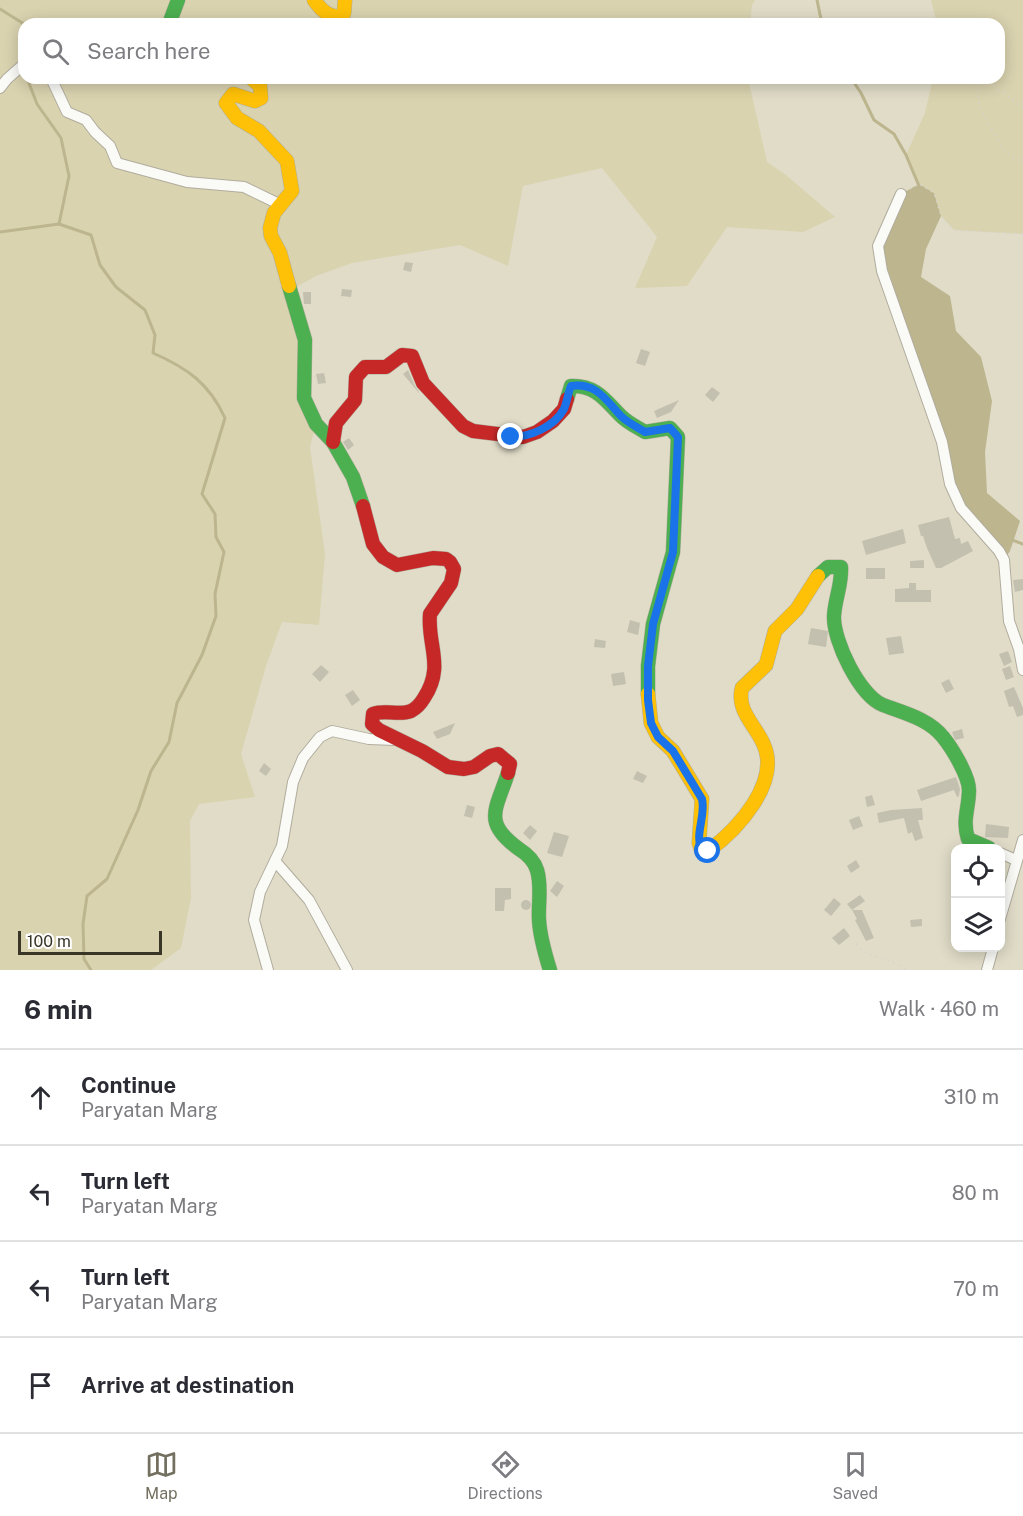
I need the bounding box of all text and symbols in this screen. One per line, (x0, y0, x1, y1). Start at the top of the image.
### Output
search box (18, 18, 1005, 84)
icon: search (39, 35, 72, 68)
text: Search here (87, 38, 211, 64)
route end (497, 423, 523, 449)
route start (694, 837, 720, 863)
map controls (951, 844, 1005, 952)
button: locate (951, 844, 1005, 898)
button: layers (951, 898, 1005, 952)
scale bar (18, 928, 162, 956)
text: 100 m (27, 932, 71, 951)
text: 6 min (24, 994, 93, 1025)
text: Walk · 460 m (879, 997, 999, 1021)
text: Continue (81, 1072, 176, 1098)
icon: ahead (24, 1081, 57, 1114)
text: 310 m (944, 1085, 999, 1109)
text: Paryatan Marg (81, 1098, 218, 1122)
text: Turn left (81, 1168, 170, 1194)
icon: left (24, 1177, 57, 1210)
text: 80 m (952, 1181, 999, 1205)
text: Paryatan Marg (81, 1194, 218, 1218)
text: Turn left (81, 1264, 170, 1290)
icon: left (24, 1273, 57, 1306)
text: 70 m (953, 1277, 999, 1301)
text: Paryatan Marg (81, 1290, 218, 1314)
icon: arrive (24, 1369, 57, 1402)
text: Arrive at destination (81, 1372, 294, 1398)
tab: Map (145, 1448, 178, 1503)
tab: Directions (468, 1448, 543, 1503)
tab: Saved (832, 1448, 878, 1503)

